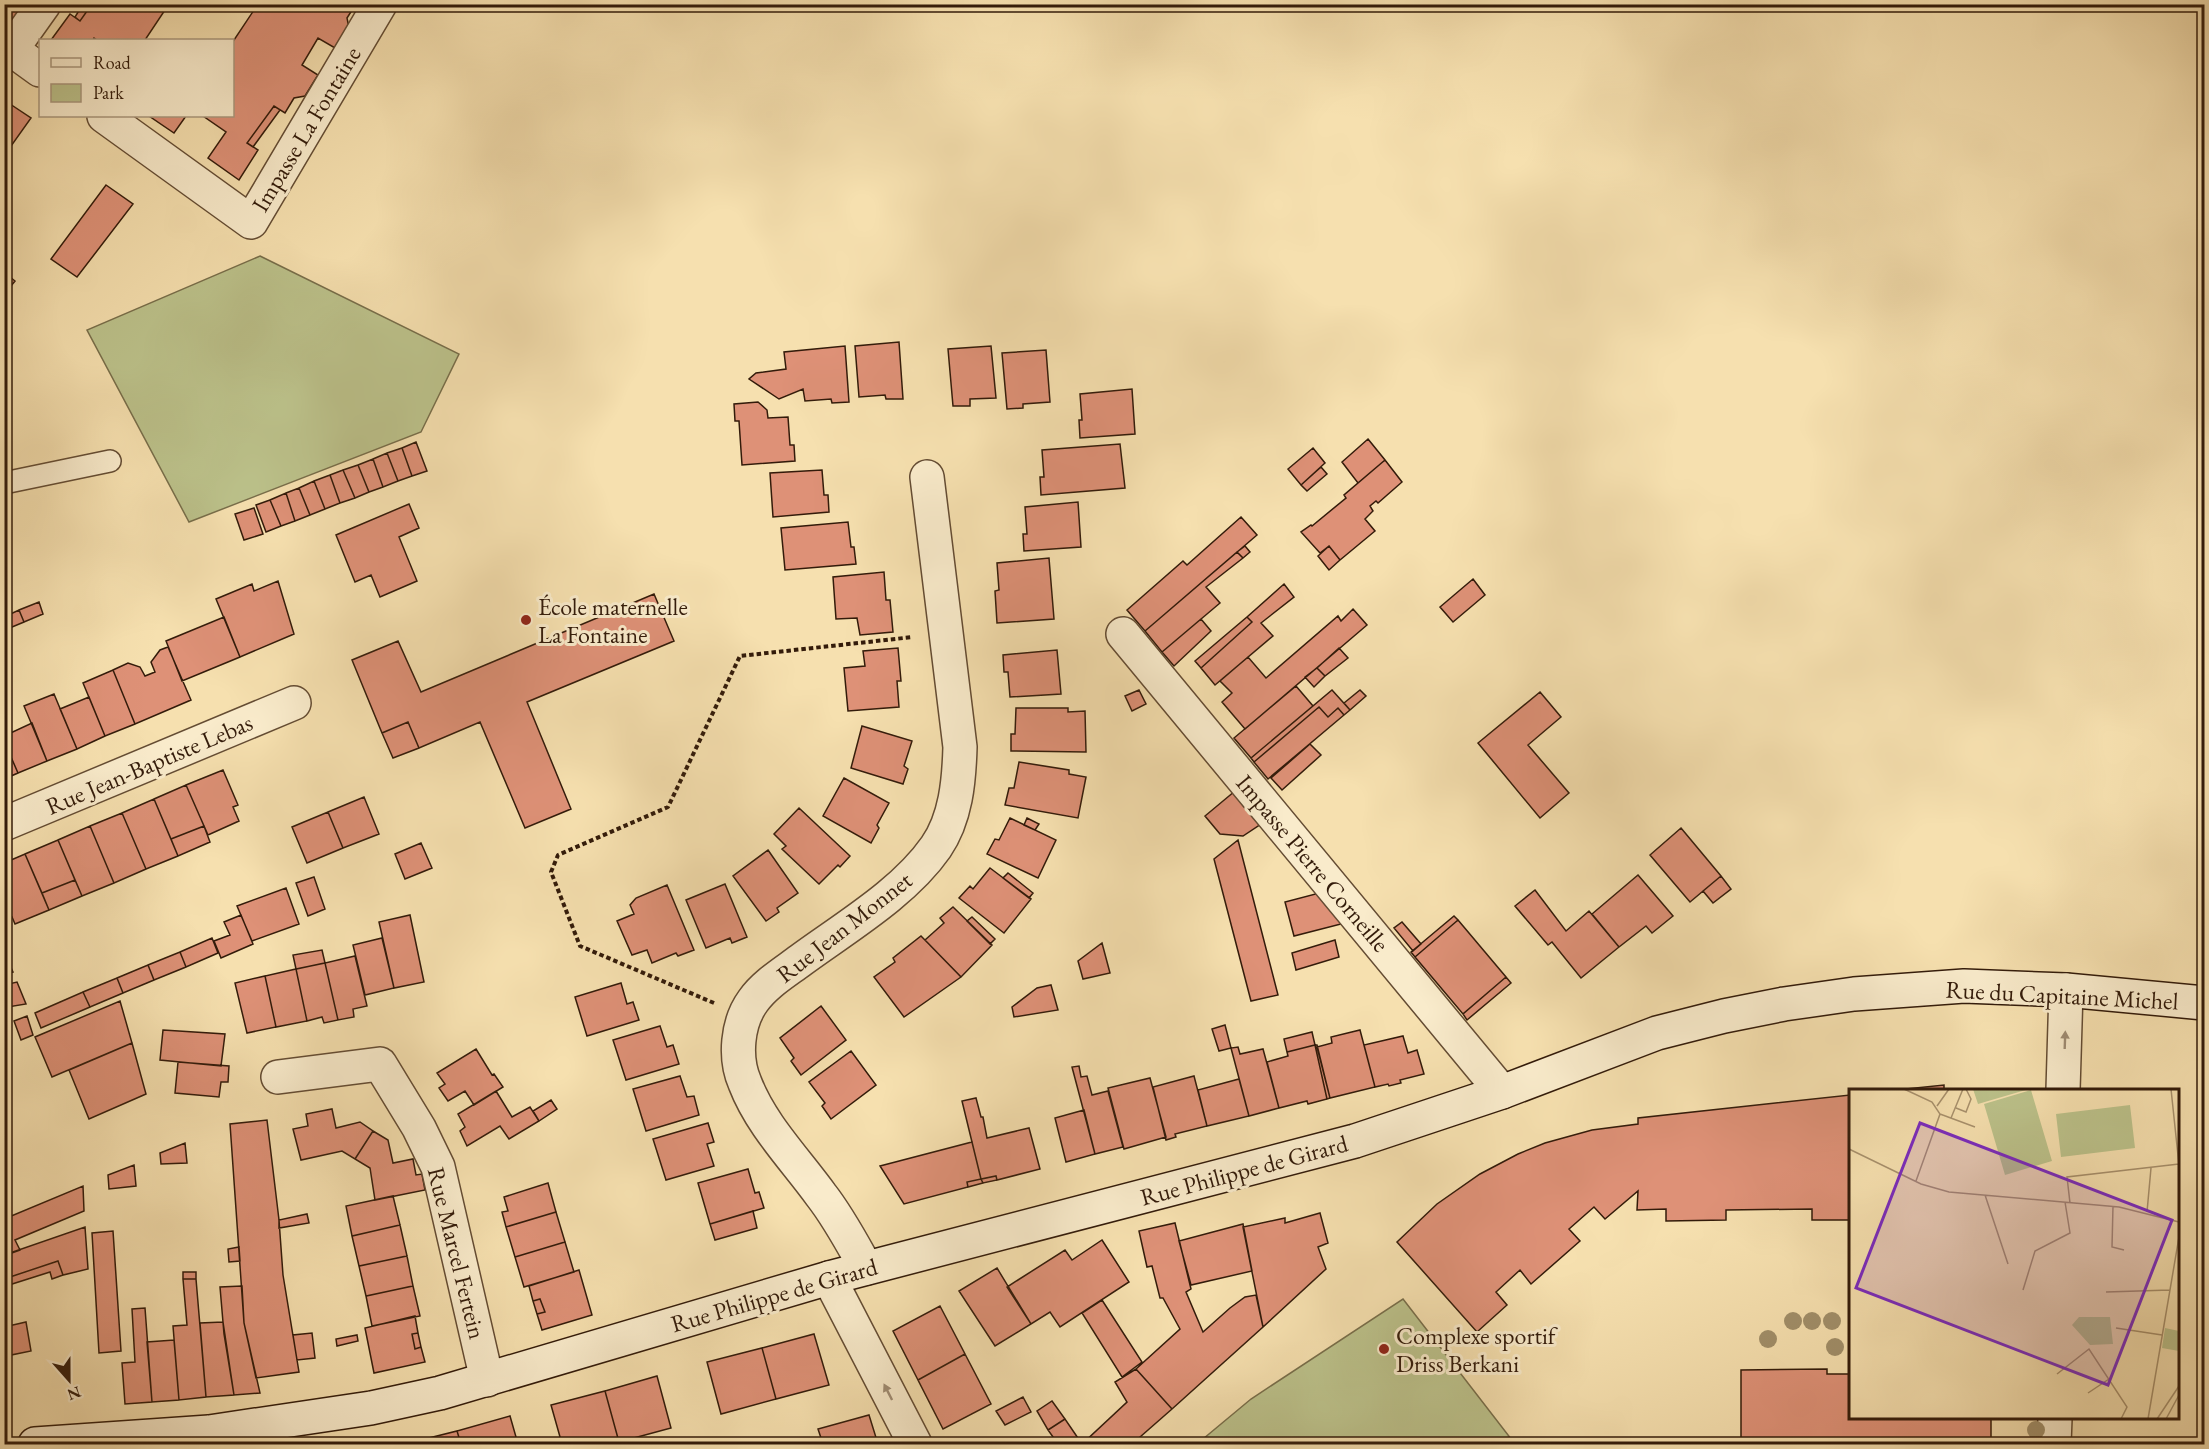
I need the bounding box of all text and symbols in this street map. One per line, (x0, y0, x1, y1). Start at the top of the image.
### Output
legend (39, 39, 234, 117)
street label: Impasse La Fontaine (244, 41, 368, 217)
text: Road (93, 51, 132, 74)
text: Park (93, 81, 124, 104)
place label: École maternelle La Fontaine (538, 591, 688, 650)
marker: École maternelle La Fontaine (519, 613, 533, 627)
street label: Rue Jean-Baptiste Lebas (41, 706, 257, 822)
street label: Impasse Pierre Corneille (1230, 768, 1396, 958)
street label: Rue Jean Monnet (770, 864, 918, 990)
street label: Rue du Capitaine Michel (1945, 973, 2179, 1017)
one-way arrow (2060, 1031, 2069, 1050)
inset map (1849, 1089, 2179, 1419)
street label: Rue Philippe de Girard (1137, 1127, 1352, 1213)
street label: Rue Marcel Fertein (421, 1164, 493, 1343)
street label: Rue Philippe de Girard (667, 1250, 882, 1339)
place label: Complexe sportif Driss Berkani (1396, 1320, 1559, 1379)
marker: Complexe sportif Driss Berkani (1377, 1342, 1391, 1356)
north arrow (39, 1350, 99, 1410)
text: N (64, 1381, 84, 1406)
one-way arrow (883, 1384, 893, 1401)

